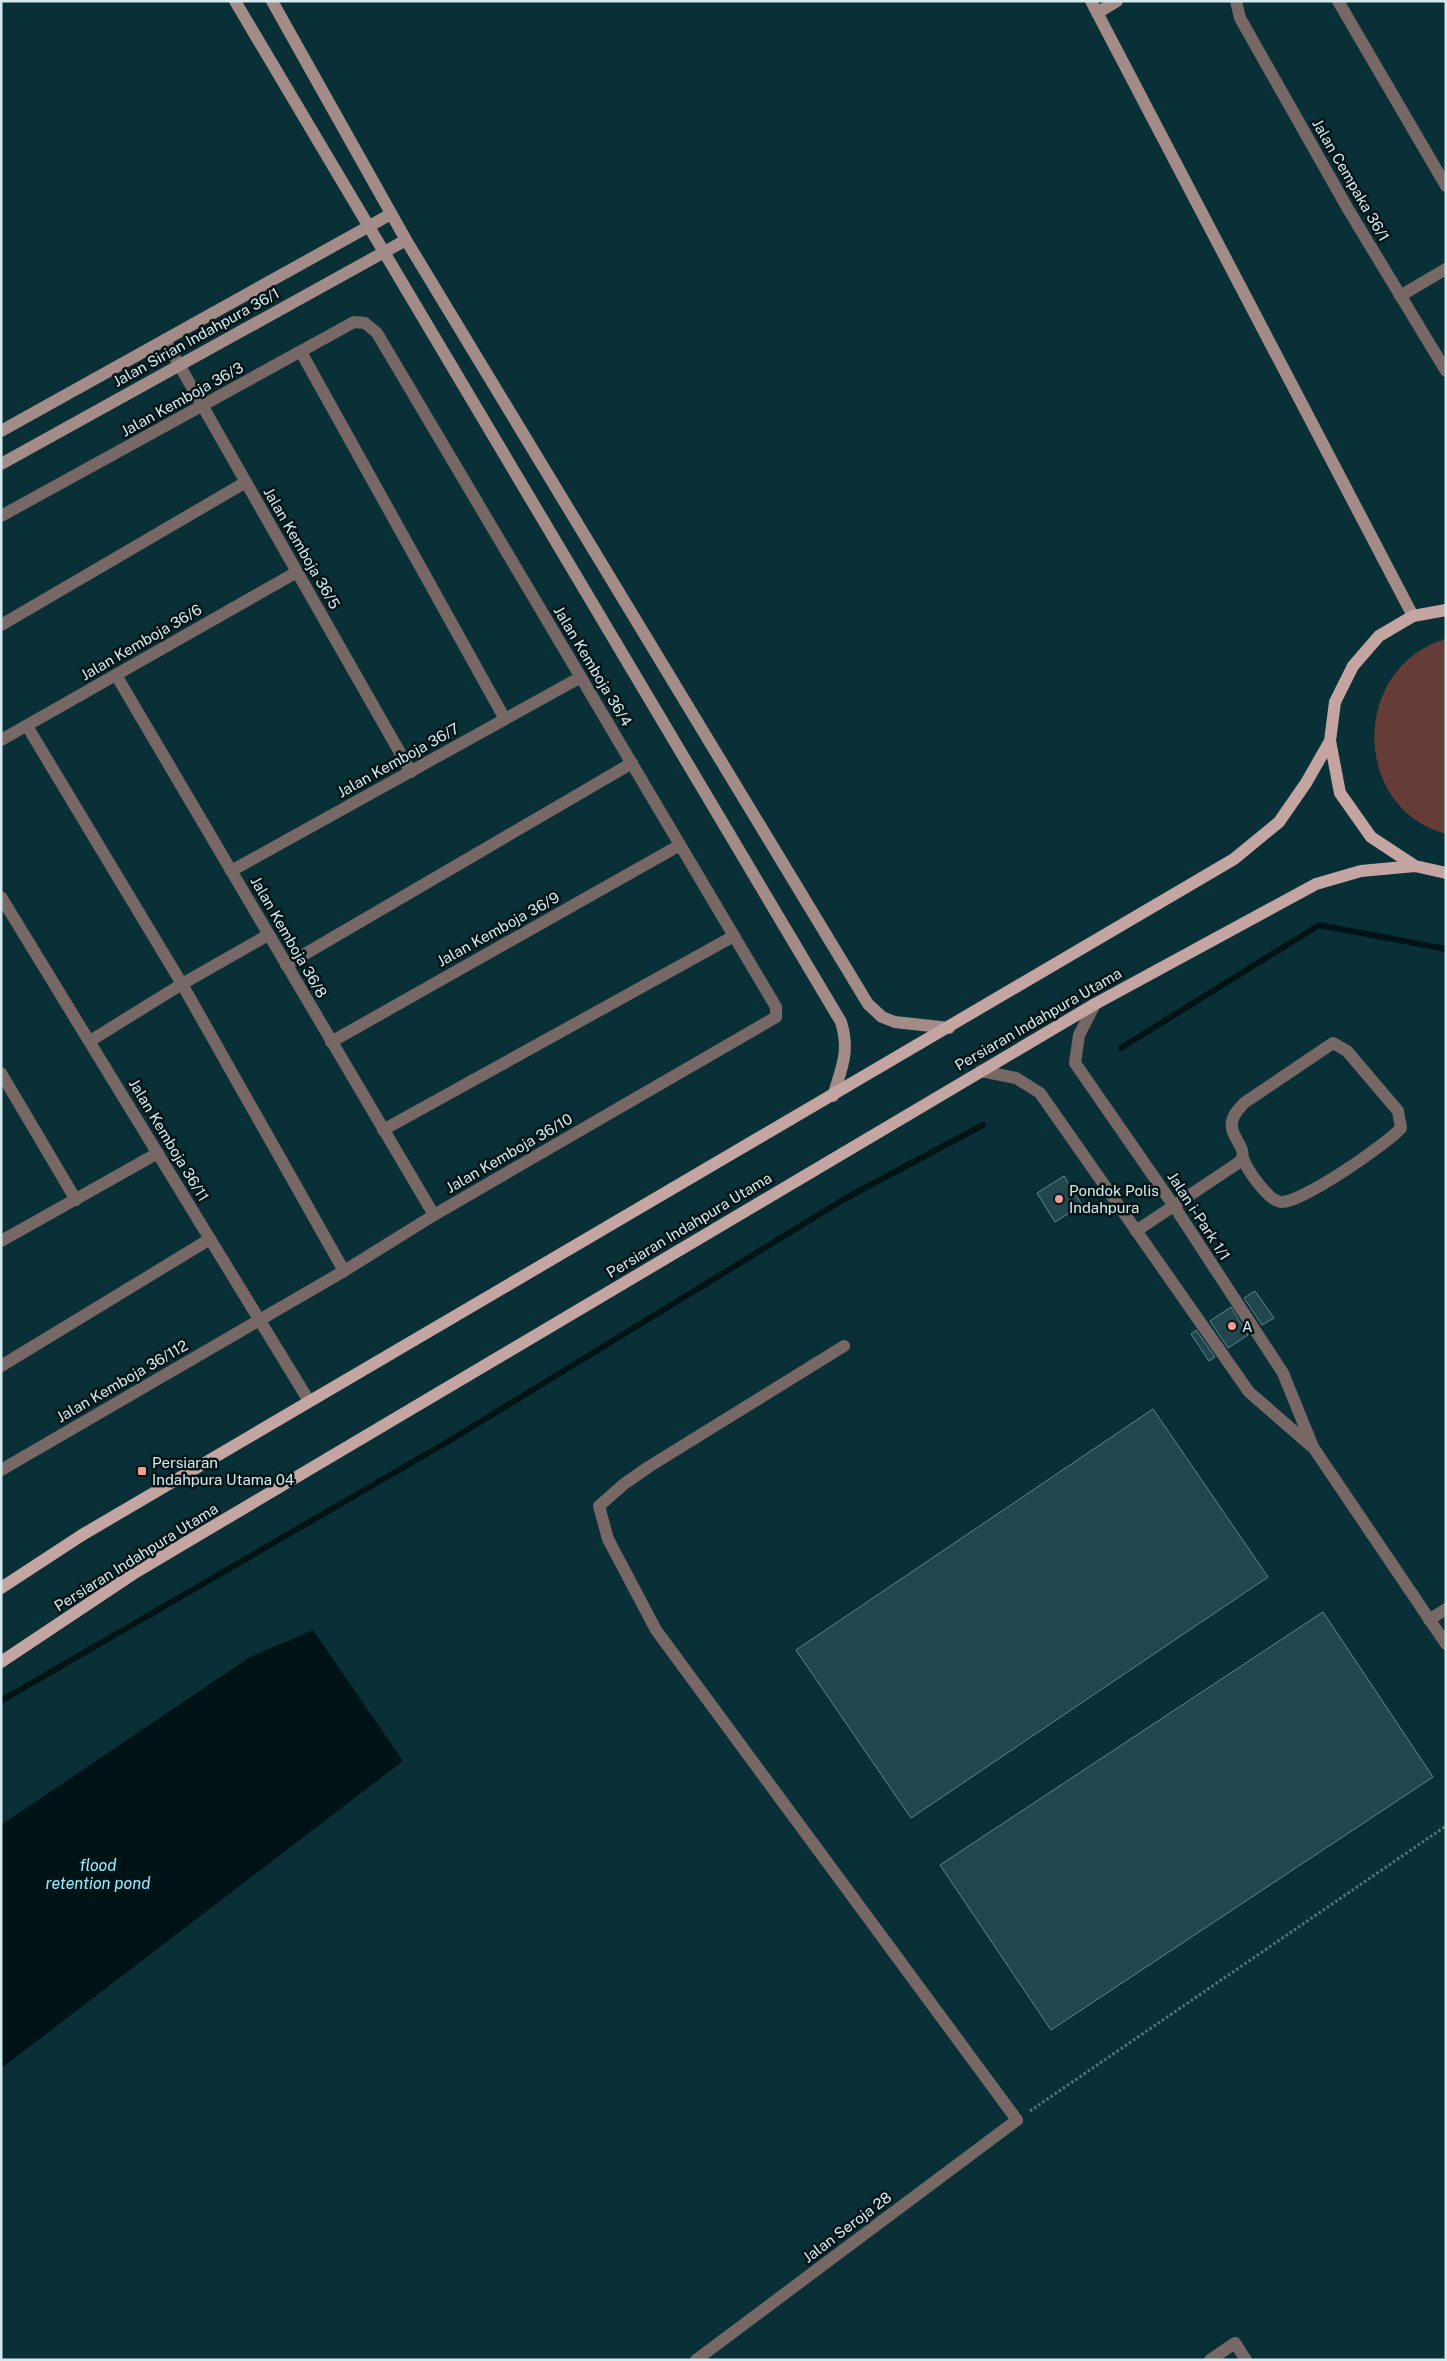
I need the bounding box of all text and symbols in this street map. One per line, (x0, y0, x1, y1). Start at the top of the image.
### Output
street label: Jalan Cempaka 36/1 (1309, 116, 1393, 244)
street label: Jalan Sirian Indahpura 36/1 (110, 284, 282, 390)
street label: Jalan Kemboja 36/3 (118, 358, 246, 440)
street label: Jalan Kemboja 36/5 (260, 484, 344, 612)
street label: Jalan Kemboja 36/6 (77, 600, 205, 684)
street label: Jalan Kemboja 36/4 (550, 603, 636, 729)
street label: Jalan Kemboja 36/7 (334, 719, 462, 801)
street label: Jalan Kemboja 36/8 (247, 873, 331, 1001)
street label: Jalan Kemboja 36/9 (434, 888, 562, 970)
street label: Persiaran Indahpura Utama (952, 964, 1124, 1074)
street label: Jalan Kemboja 36/11 (126, 1076, 212, 1204)
street label: Jalan Kemboja 36/10 (443, 1110, 575, 1196)
street label: Persiaran Indahpura Utama (603, 1169, 775, 1281)
street label: Jalan i-Park 1/1 (1164, 1169, 1234, 1263)
place label: Pondok Polis Indahpura (1069, 1182, 1159, 1216)
marker: Pondok Polis Indahpura (1053, 1193, 1065, 1205)
place label: A (1242, 1318, 1253, 1335)
marker: A (1226, 1320, 1238, 1332)
street label: Jalan Kemboja 36/112 (53, 1336, 191, 1426)
place label: Persiaran Indahpura Utama 04 (152, 1454, 294, 1488)
marker: Persiaran Indahpura Utama 04 (136, 1465, 148, 1477)
street label: Persiaran Indahpura Utama (51, 1500, 221, 1614)
water label: flood retention pond (46, 1856, 151, 1893)
street label: Jalan Seroja 28 (799, 2188, 895, 2266)

